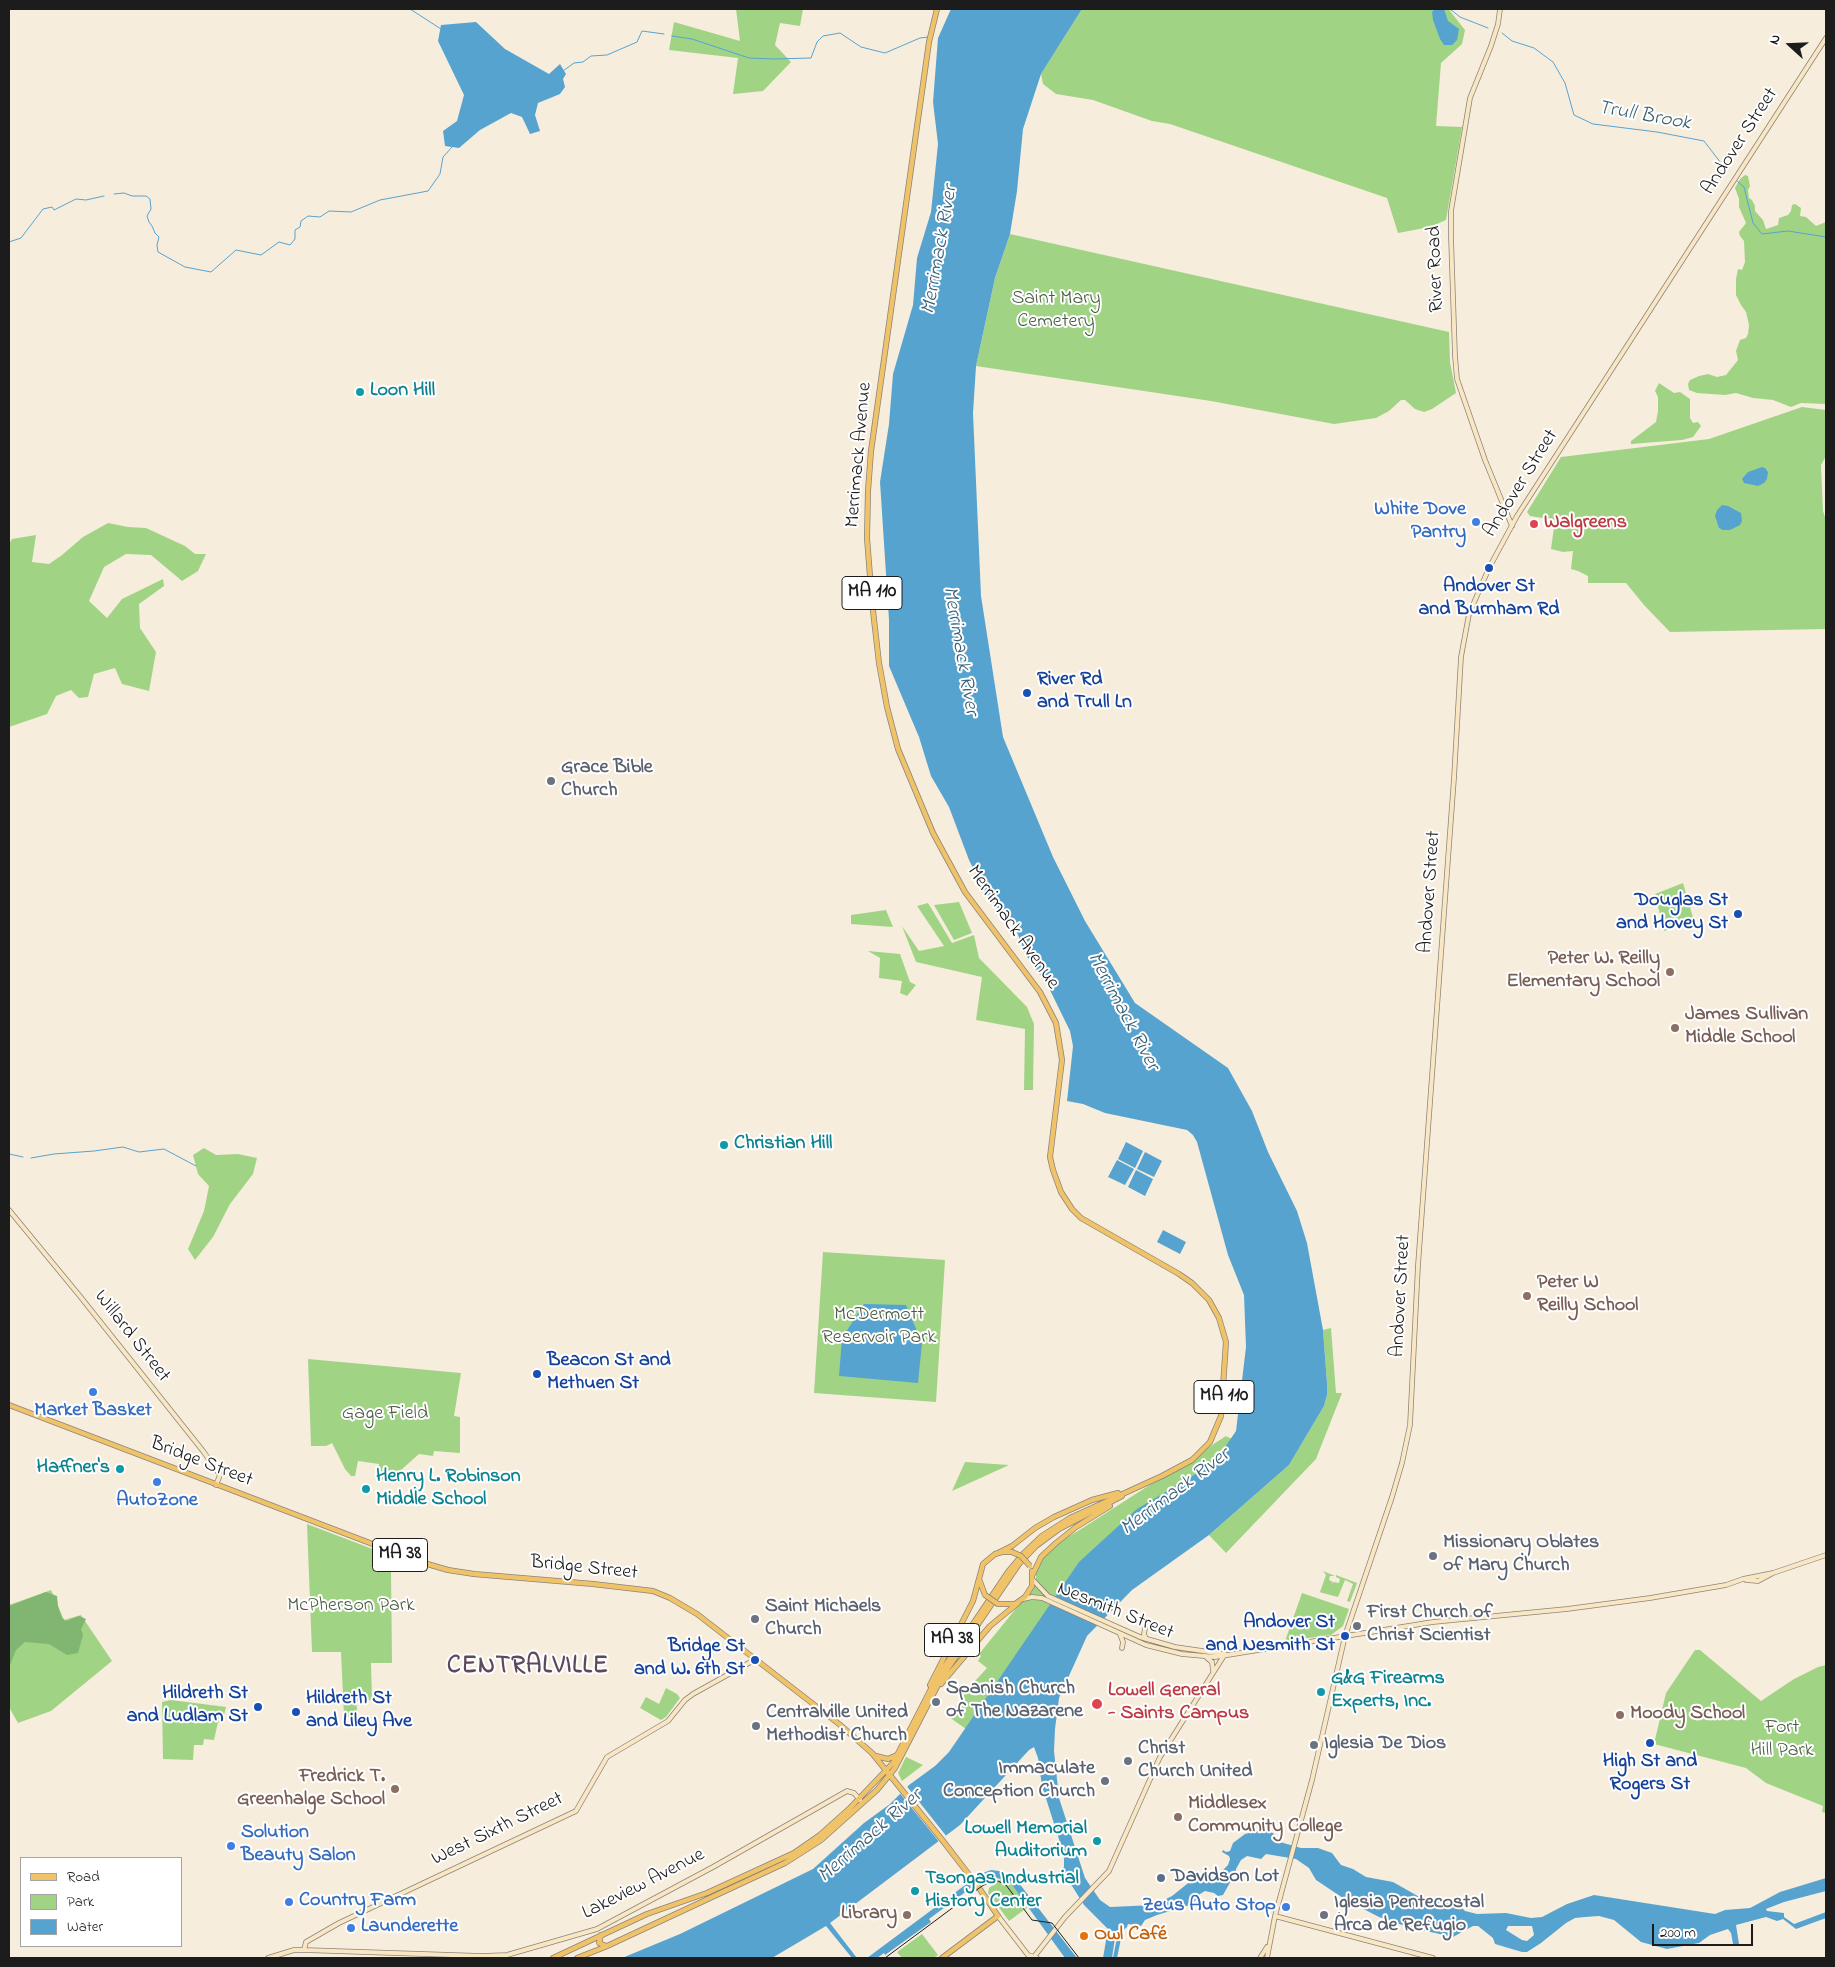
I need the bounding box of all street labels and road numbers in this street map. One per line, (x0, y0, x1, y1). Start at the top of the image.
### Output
street label: Andover Street (1698, 84, 1784, 200)
street label: River Road (1423, 225, 1451, 313)
street label: Merrimack Avenue (842, 381, 878, 529)
street label: Andover Street (1479, 426, 1565, 542)
road number: MA 110 (842, 576, 902, 610)
street label: Andover Street (1415, 830, 1447, 954)
street label: Merrimack Avenue (960, 861, 1064, 995)
street label: Andover Street (1387, 1234, 1417, 1358)
street label: Willard Street (88, 1286, 174, 1388)
road number: MA 110 (1194, 1380, 1254, 1414)
street label: Bridge Street (146, 1432, 256, 1494)
road number: MA 38 (372, 1538, 428, 1572)
street label: Bridge Street (529, 1551, 639, 1587)
street label: Nesmith Street (1053, 1578, 1177, 1646)
road number: MA 38 (924, 1624, 980, 1656)
street label: West Sixth Street (428, 1788, 568, 1872)
street label: Lakeview Avenue (579, 1844, 709, 1926)

